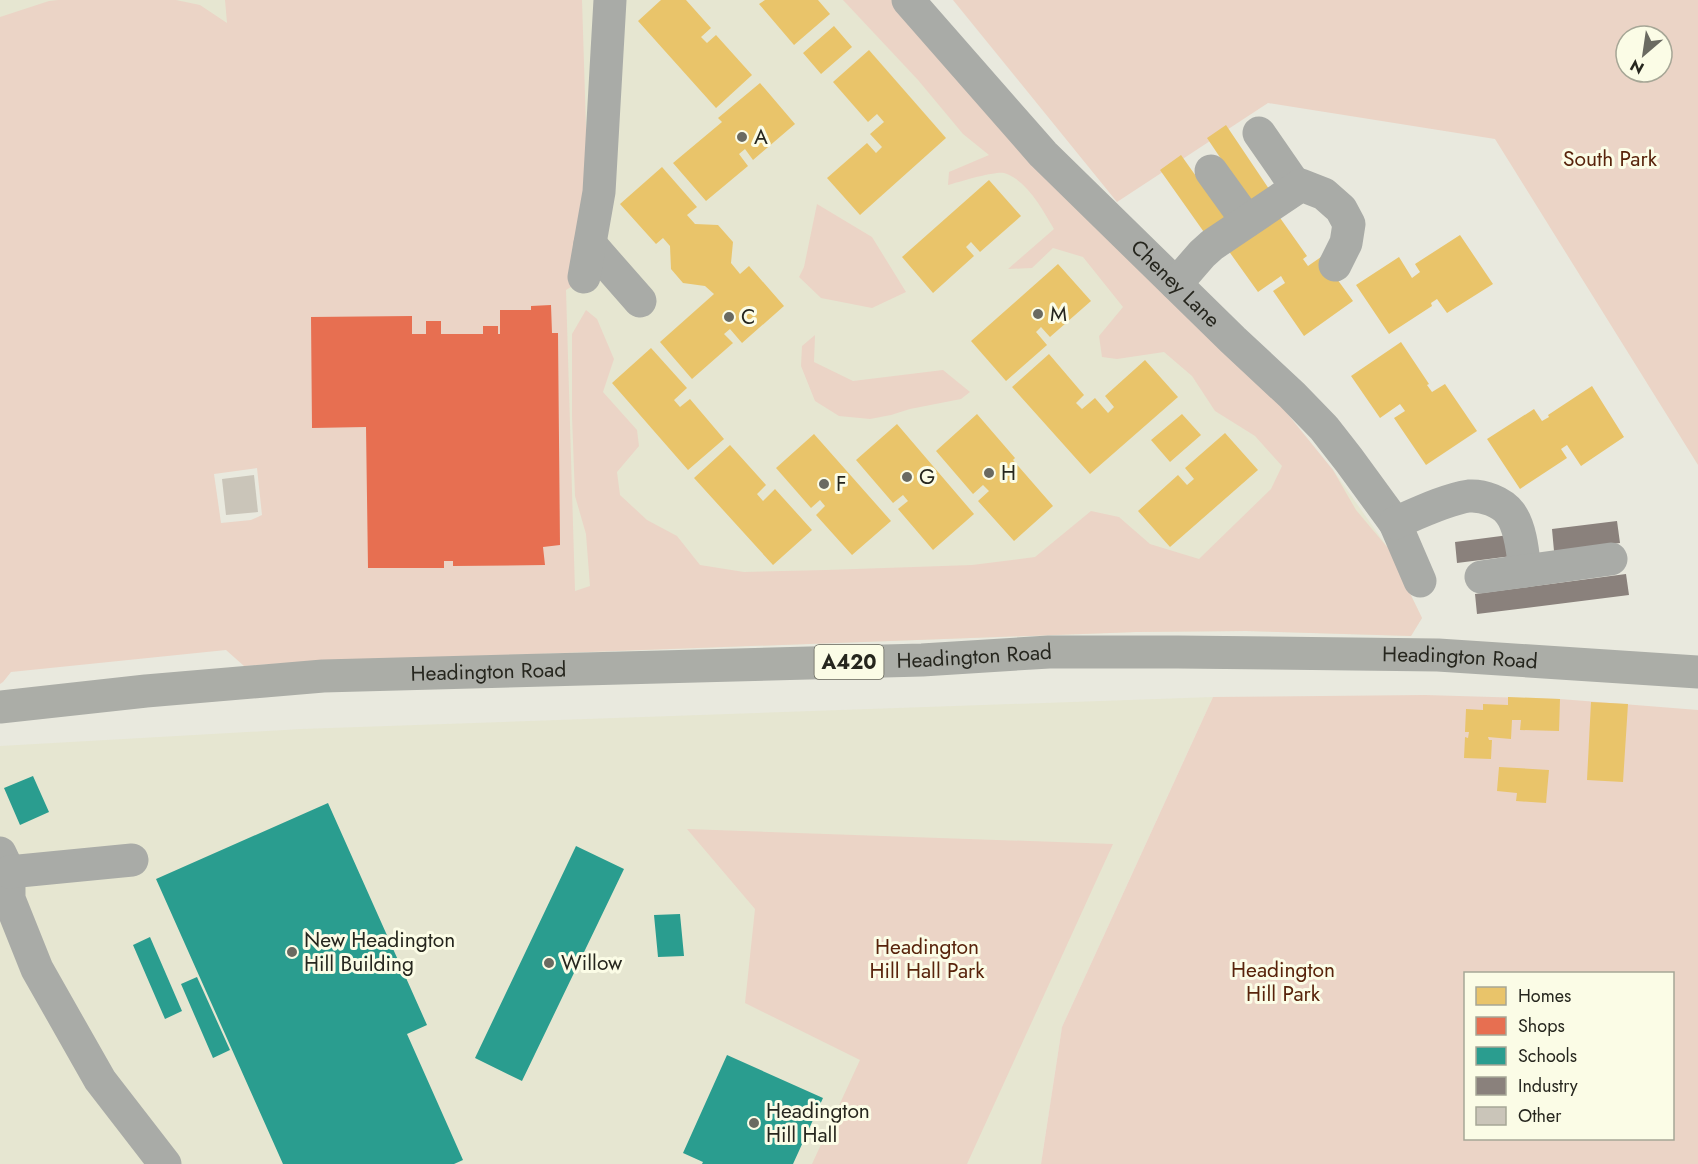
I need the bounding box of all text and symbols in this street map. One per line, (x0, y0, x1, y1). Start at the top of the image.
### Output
north arrow (1614, 24, 1674, 84)
text: N (1626, 54, 1648, 80)
place label: A (754, 122, 768, 152)
marker: A (735, 130, 749, 144)
park label: South Park (1563, 144, 1658, 174)
street label: Cheney Lane (1124, 233, 1227, 335)
place label: M (1050, 299, 1067, 329)
place label: C (741, 302, 755, 332)
marker: M (1031, 307, 1045, 321)
marker: C (722, 310, 736, 324)
place label: H (1001, 458, 1016, 488)
place label: G (919, 462, 935, 492)
marker: H (982, 466, 996, 480)
place label: F (836, 469, 847, 499)
marker: G (900, 470, 914, 484)
marker: F (817, 477, 831, 491)
street label: Headington Road (896, 637, 1053, 676)
street label: Headington Road (1382, 639, 1539, 676)
road number: A420 (814, 645, 884, 679)
street label: Headington Road (410, 655, 567, 689)
place label: New Headington Hill Building (304, 925, 455, 979)
park label: Headington Hill Hall Park (870, 932, 985, 986)
marker: New Headington Hill Building (285, 945, 299, 959)
place label: Willow (561, 948, 623, 978)
park label: Headington Hill Park (1231, 955, 1335, 1009)
marker: Willow (542, 956, 556, 970)
legend (1464, 972, 1674, 1140)
text: Homes (1518, 983, 1571, 1009)
text: Shops (1518, 1013, 1565, 1039)
text: Schools (1518, 1043, 1577, 1069)
text: Industry (1518, 1073, 1578, 1099)
place label: Headington Hill Hall (766, 1096, 870, 1150)
text: Other (1518, 1103, 1562, 1129)
marker: Headington Hill Hall (747, 1116, 761, 1130)

